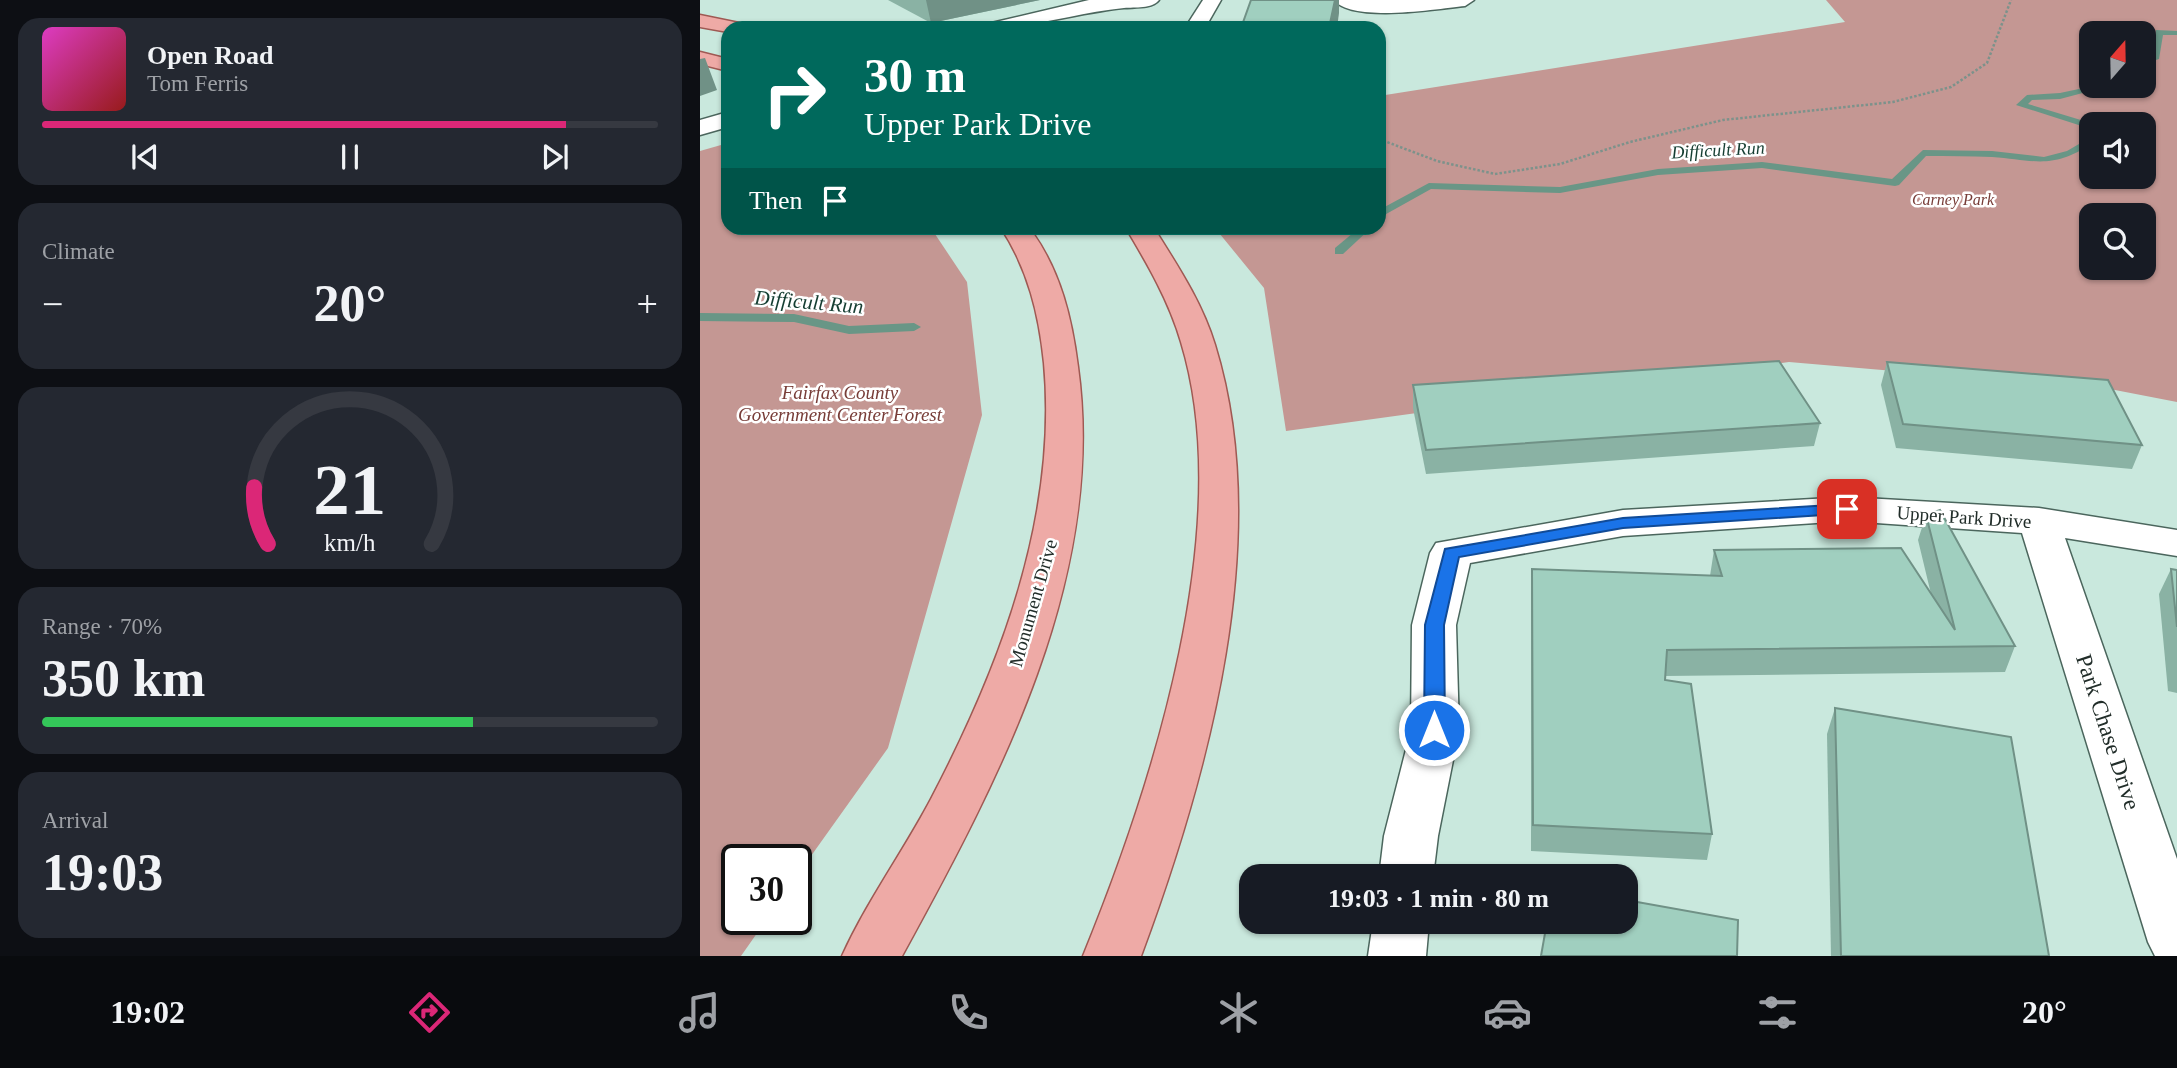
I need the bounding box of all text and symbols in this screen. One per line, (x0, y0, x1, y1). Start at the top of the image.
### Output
north arrow (2079, 21, 2156, 98)
map controls (2079, 21, 2156, 280)
text: Open Road (147, 41, 273, 70)
text: 30 m (864, 48, 966, 103)
icon: right (749, 49, 840, 140)
text: Tom Ferris (147, 71, 248, 96)
text: Upper Park Drive (864, 106, 1091, 142)
button: sound (2079, 112, 2156, 189)
icon: previous (126, 138, 164, 176)
icon: pause (331, 138, 369, 176)
icon: next (536, 138, 574, 176)
water label: Difficult Run (1670, 138, 1765, 162)
icon: arrive (816, 182, 854, 220)
text: Then (749, 186, 802, 215)
park label: Carney Park (1912, 191, 1995, 209)
button: search (2079, 203, 2156, 280)
text: Climate (42, 239, 115, 264)
text: 20° (314, 275, 386, 332)
text: − (42, 283, 63, 325)
text: + (637, 283, 658, 325)
water label: Difficult Run (753, 285, 864, 319)
park label: Fairfax County Government Center Forest (738, 382, 943, 425)
text: 21 (314, 449, 386, 530)
pin (1817, 479, 1877, 539)
icon: arrive (1828, 490, 1866, 528)
street label: Upper Park Drive (1896, 502, 2032, 532)
text: km/h (324, 529, 376, 556)
street label: Monument Drive (1005, 537, 1061, 669)
text: Range · 70% (42, 614, 162, 639)
text: 350 km (42, 650, 205, 707)
street label: Park Chase Drive (2071, 651, 2145, 813)
position arrow (1397, 693, 1471, 767)
text: Arrival (42, 808, 108, 833)
text: 19:03 (42, 844, 163, 901)
speed limit sign: 30 (721, 844, 812, 935)
text: 19:03 · 1 min · 80 m (1328, 884, 1549, 913)
icon: directions (405, 988, 454, 1037)
icon: music (675, 988, 724, 1037)
icon: phone (944, 988, 993, 1037)
icon: climate (1214, 988, 1263, 1037)
icon: car (1483, 988, 1532, 1037)
icon: filters (1753, 988, 1802, 1037)
text: 19:02 (110, 994, 185, 1030)
text: 20° (2022, 994, 2067, 1030)

